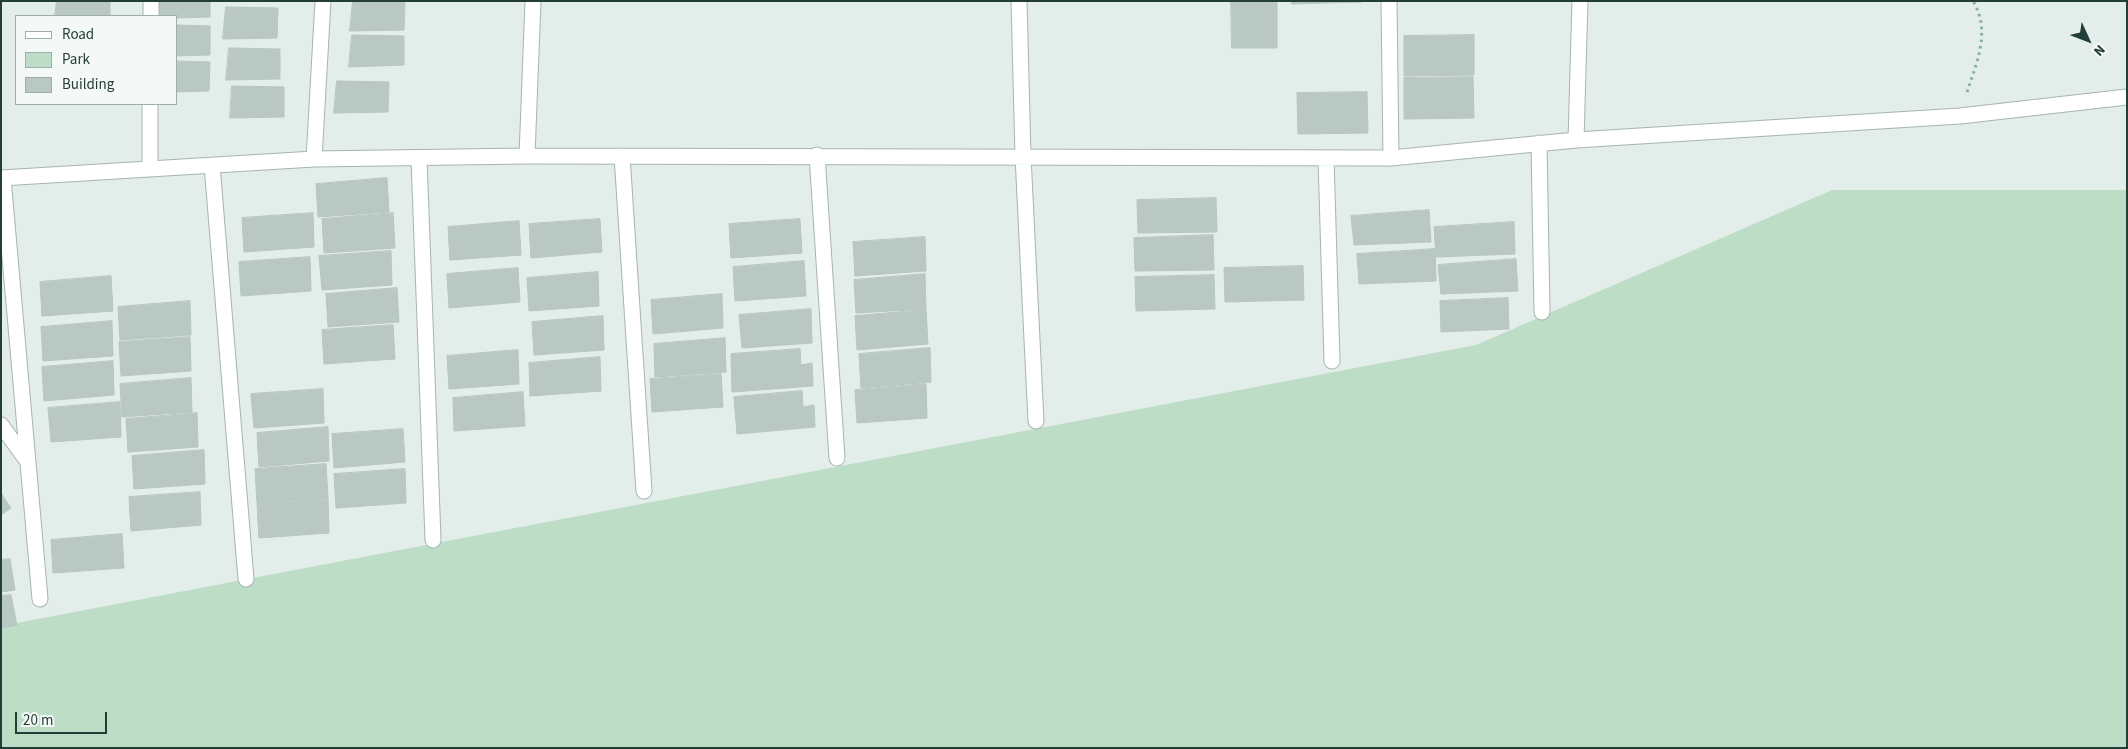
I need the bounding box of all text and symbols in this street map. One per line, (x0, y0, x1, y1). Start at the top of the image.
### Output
legend (15, 15, 178, 105)
north arrow (2063, 15, 2113, 65)
text: Road (62, 24, 94, 45)
text: N (2088, 40, 2109, 60)
text: Park (62, 49, 90, 70)
text: Building (62, 74, 114, 95)
scale bar (18, 702, 110, 734)
text: 20 m (23, 710, 53, 731)

